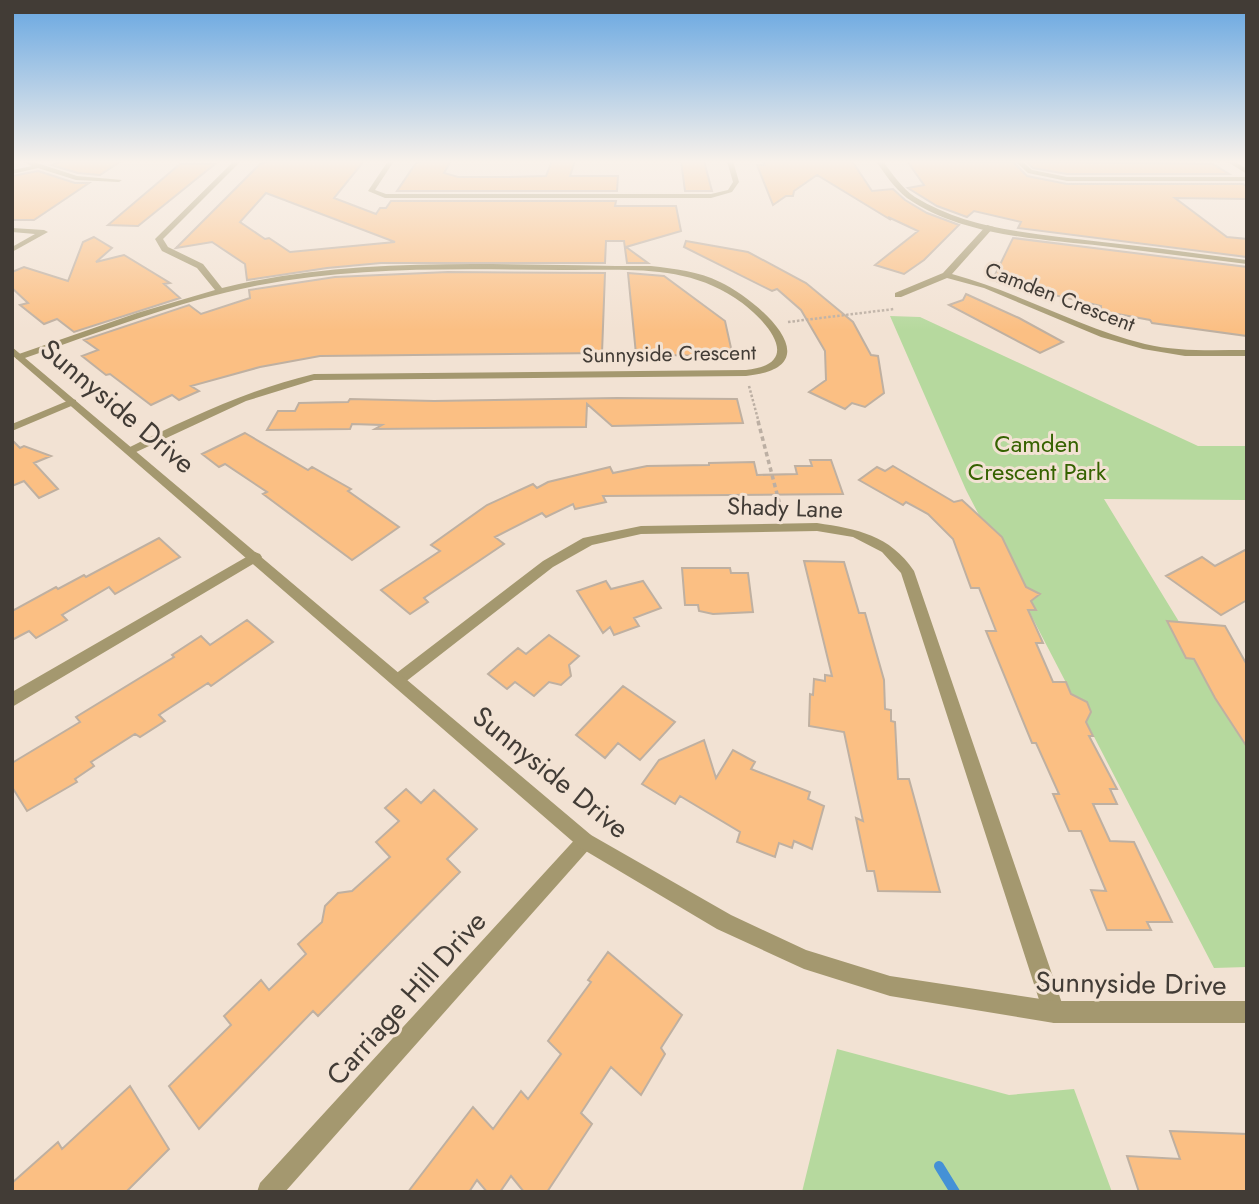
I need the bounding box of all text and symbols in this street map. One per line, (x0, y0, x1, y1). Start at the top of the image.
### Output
street label: Camden Crescent (981, 255, 1139, 339)
street label: Sunnyside Drive (31, 329, 204, 484)
street label: Sunnyside Crescent (582, 337, 756, 371)
park label: Camden Crescent Park (968, 426, 1107, 489)
street label: Shady Lane (726, 488, 844, 527)
street label: Sunnyside Drive (463, 696, 638, 848)
street label: Carriage Hill Drive (317, 902, 496, 1095)
street label: Sunnyside Drive (1035, 961, 1227, 1006)

